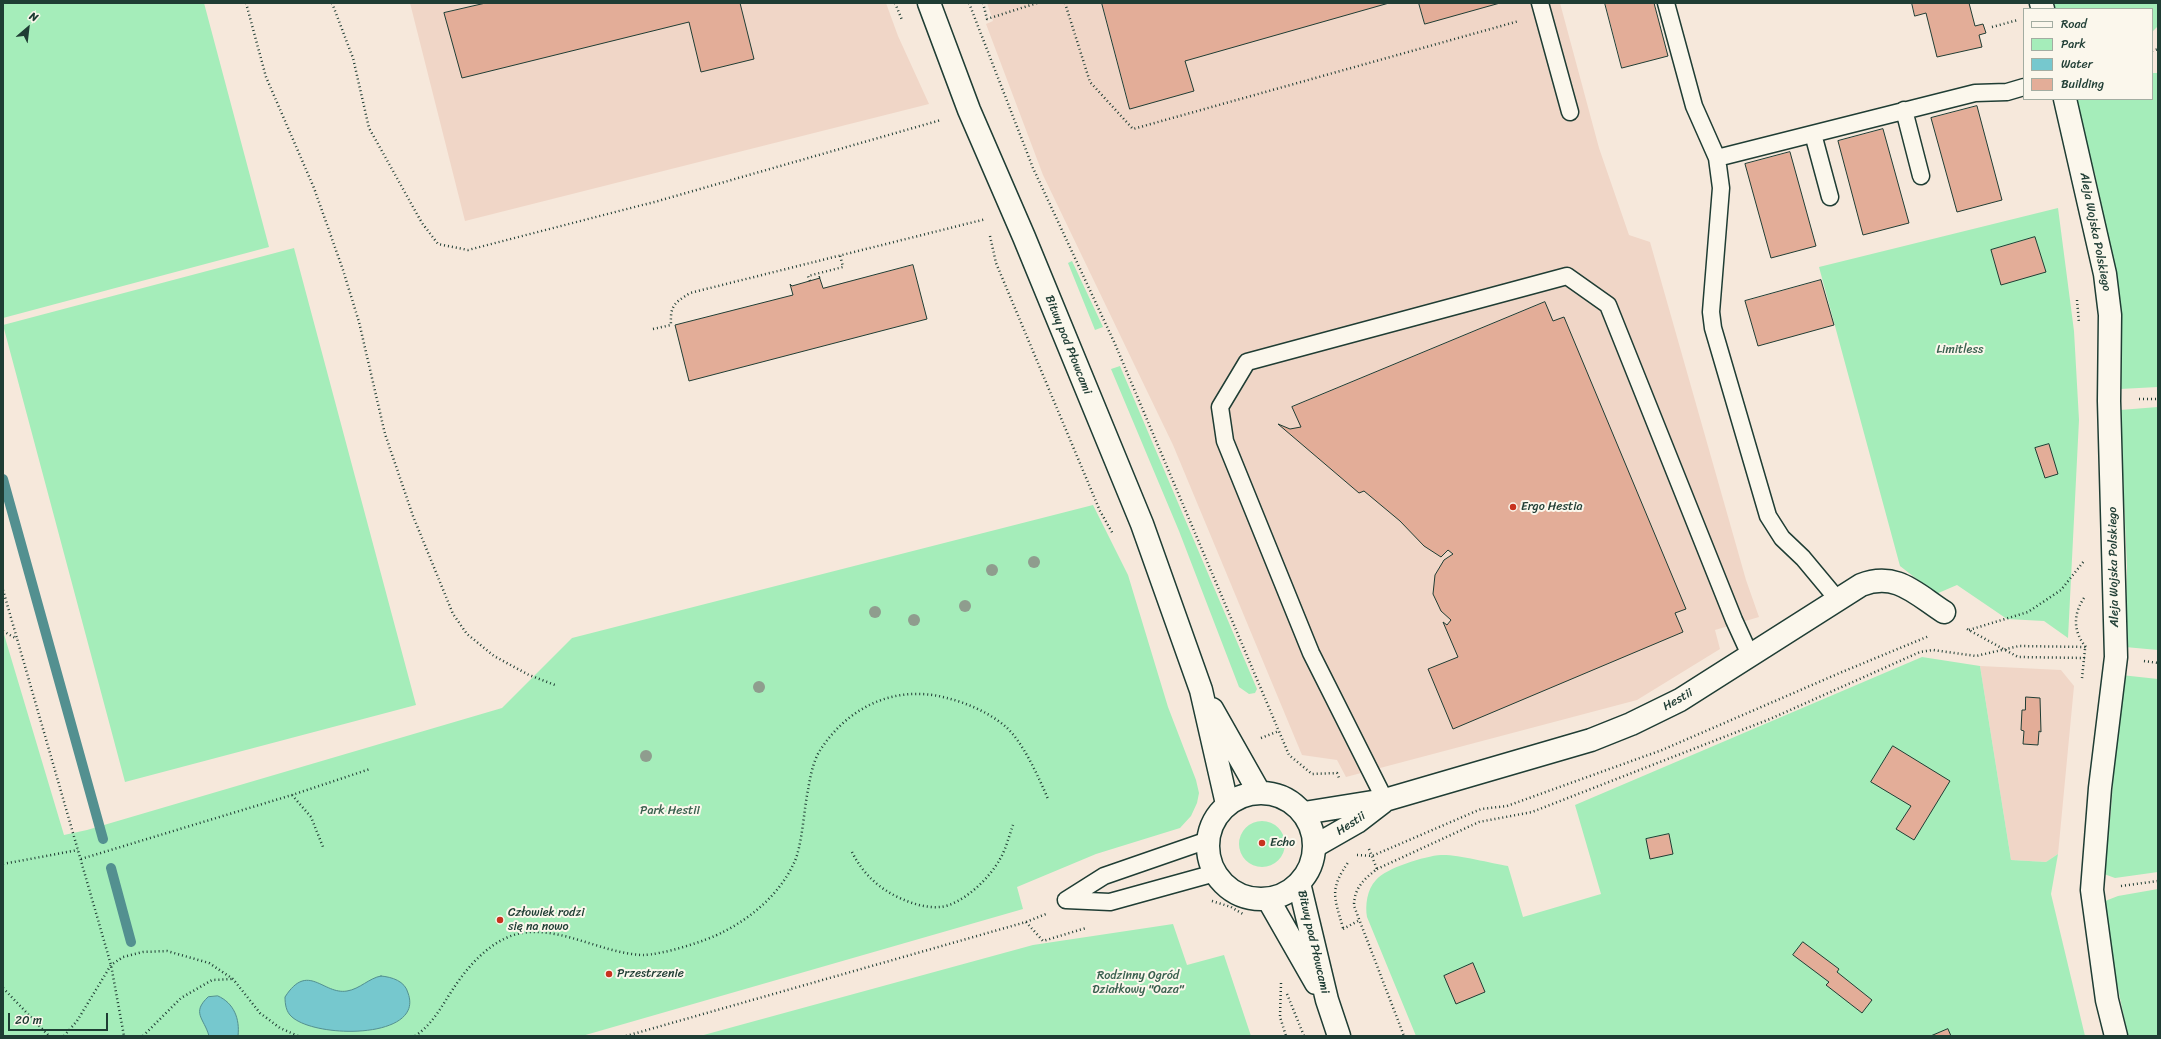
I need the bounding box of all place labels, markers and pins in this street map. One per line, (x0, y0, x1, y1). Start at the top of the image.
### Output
place label: Ergo Hestia (1521, 500, 1583, 514)
marker: Ergo Hestia (1508, 502, 1518, 512)
place label: Echo (1270, 836, 1295, 850)
marker: Echo (1257, 838, 1267, 848)
place label: Człowiek rodzi się na nowo (508, 906, 584, 934)
marker: Człowiek rodzi się na nowo (495, 915, 505, 925)
place label: Przestrzenie (617, 967, 684, 981)
marker: Przestrzenie (604, 969, 614, 979)

